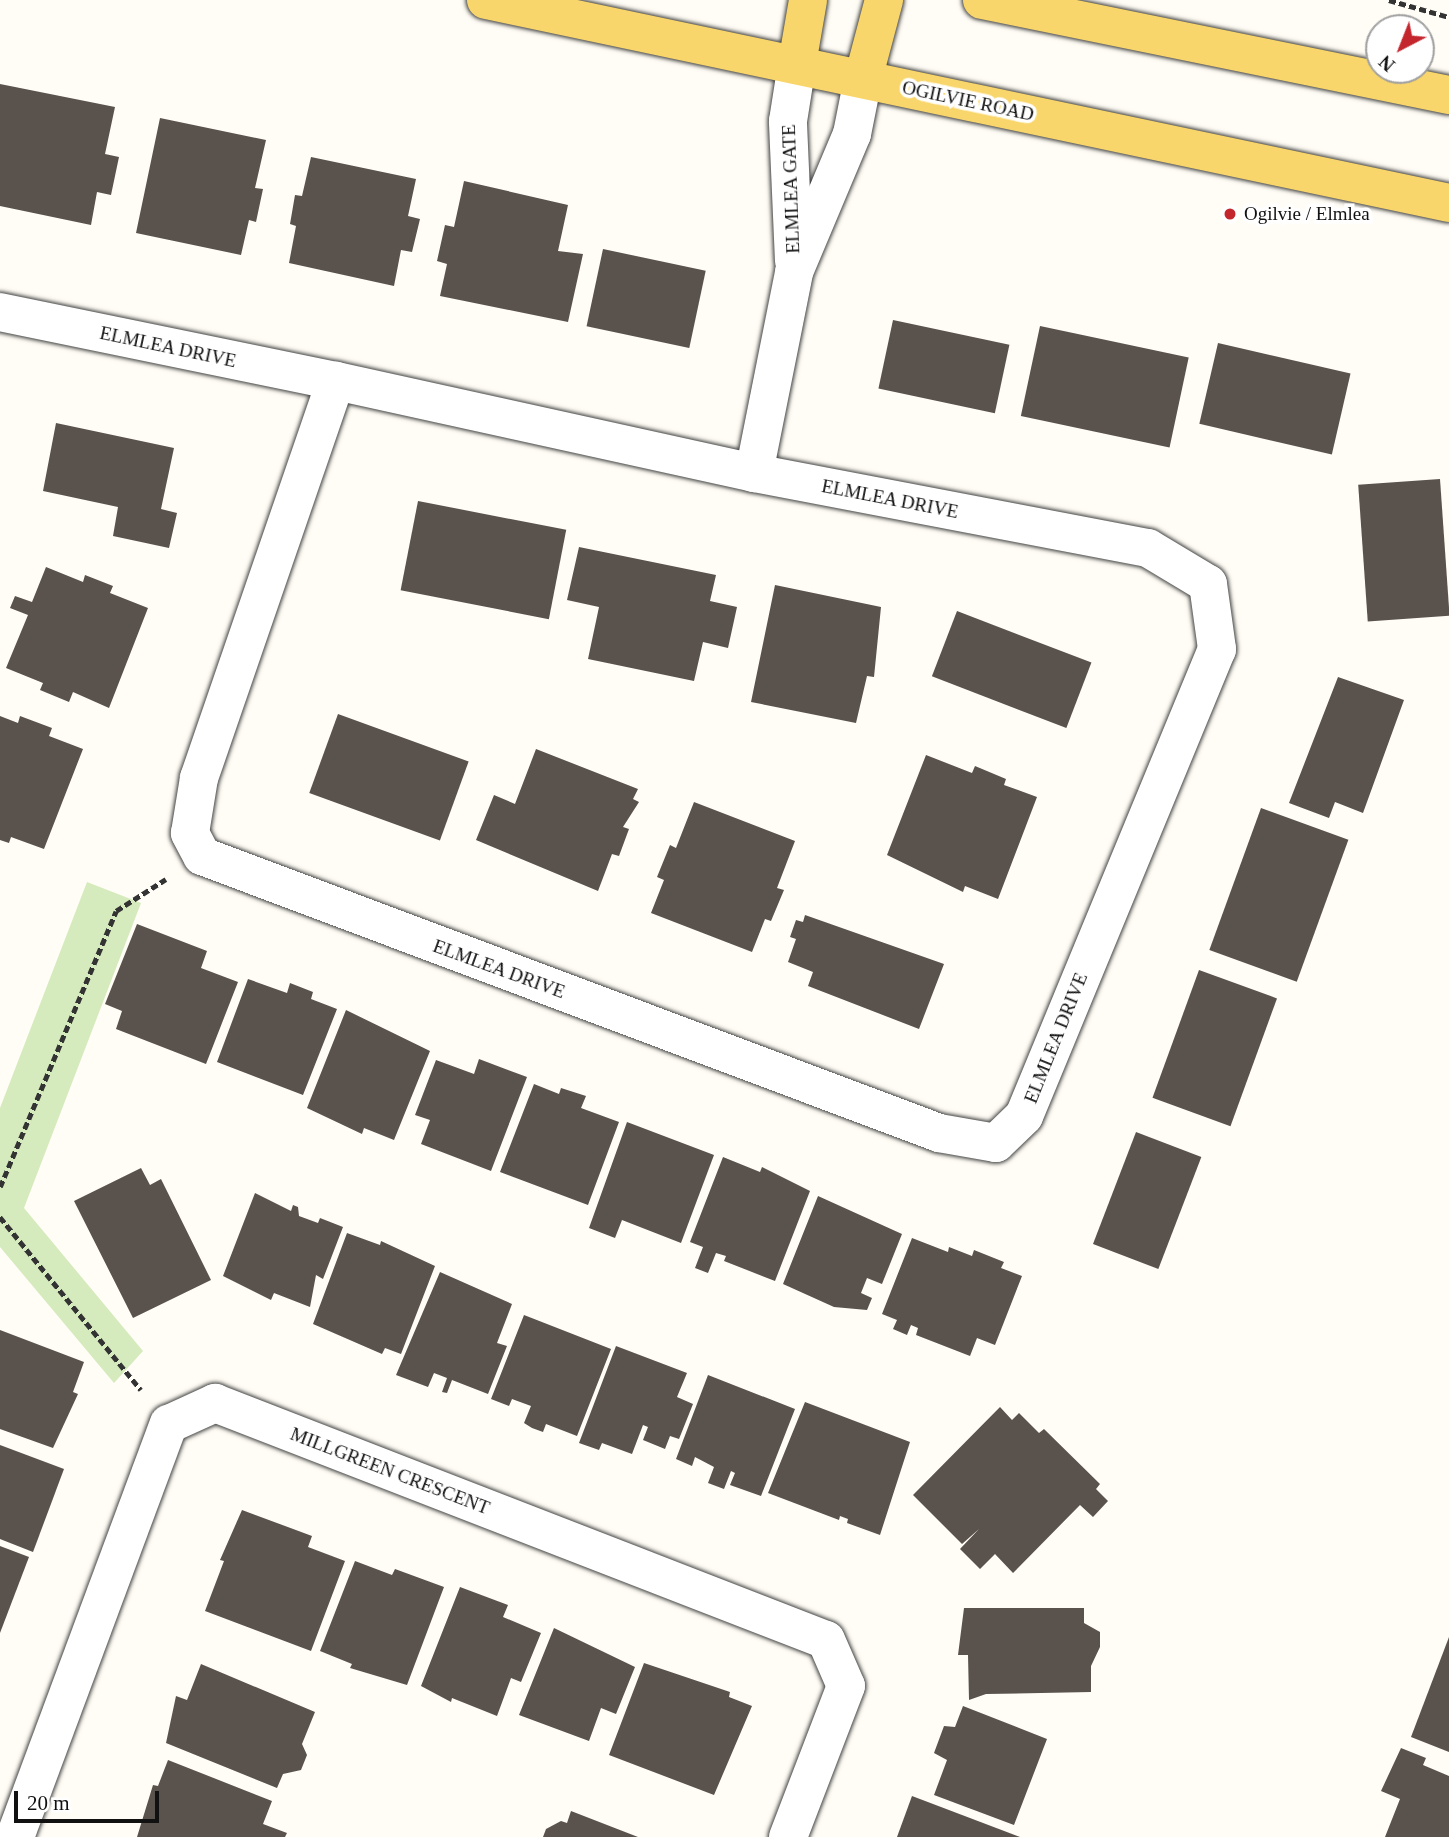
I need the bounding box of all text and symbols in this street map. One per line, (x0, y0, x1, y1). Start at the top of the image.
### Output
north arrow (1365, 14, 1435, 84)
text: N (1375, 51, 1399, 76)
street label: OGILVIE ROAD (900, 76, 1036, 126)
street label: ELMLEA GATE (777, 123, 805, 255)
place label: Ogilvie / Elmlea (1244, 203, 1370, 225)
marker: Ogilvie / Elmlea (1222, 206, 1238, 222)
street label: ELMLEA DRIVE (97, 321, 239, 373)
street label: ELMLEA DRIVE (819, 474, 961, 524)
street label: ELMLEA DRIVE (429, 934, 569, 1004)
street label: ELMLEA DRIVE (1019, 969, 1093, 1107)
street label: MILLGREEN CRESCENT (287, 1422, 493, 1520)
scale bar (18, 1778, 163, 1822)
text: 20 m (27, 1791, 70, 1815)

